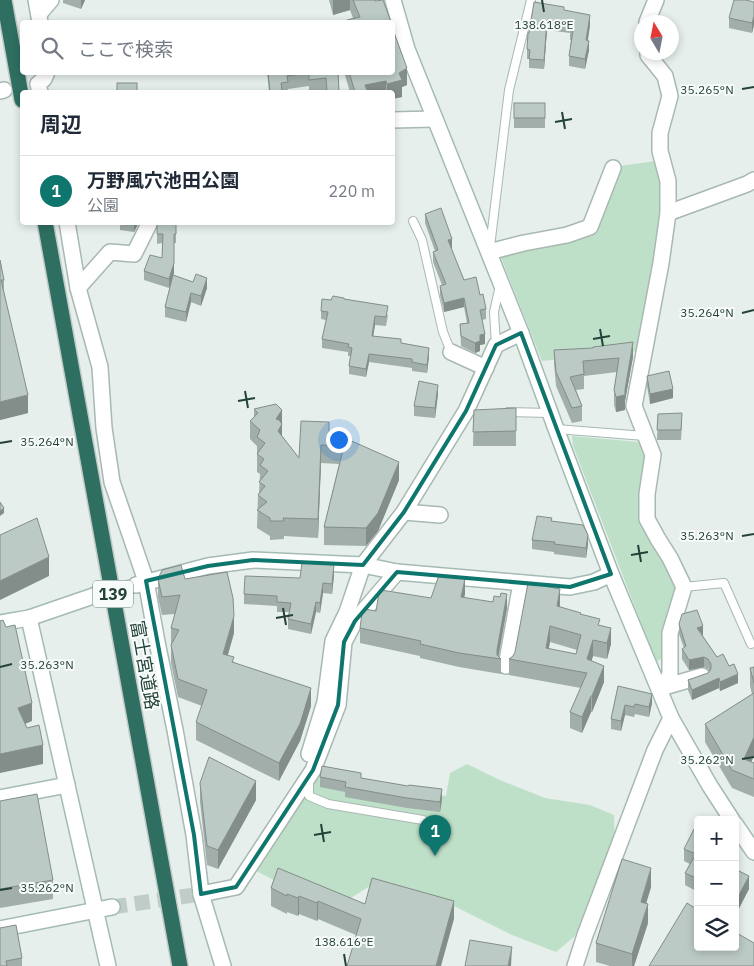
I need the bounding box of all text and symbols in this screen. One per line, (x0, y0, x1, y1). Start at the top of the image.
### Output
north arrow (634, 15, 679, 60)
text: 138.618°E (514, 17, 574, 32)
search box (20, 20, 395, 75)
icon: search (38, 34, 66, 62)
text: ここで検索 (78, 37, 173, 61)
text: 35.265°N (680, 82, 734, 97)
text: 周辺 (40, 110, 82, 138)
text: 万野風穴池田公園 (87, 168, 239, 192)
text: 1 (51, 181, 61, 201)
text: 220 m (328, 181, 375, 201)
text: 公園 (87, 195, 119, 215)
text: 35.264°N (680, 305, 734, 320)
your location (326, 427, 352, 453)
text: 35.264°N (20, 434, 74, 449)
text: 35.263°N (680, 528, 734, 543)
road number: 139 (93, 580, 133, 608)
street label: 富士宮道路 (126, 619, 164, 711)
text: 35.263°N (20, 657, 74, 672)
text: 35.262°N (680, 752, 734, 767)
pin: 1 (419, 815, 451, 856)
map controls (694, 816, 739, 951)
button: + (694, 816, 739, 861)
button: − (694, 861, 739, 906)
text: 35.262°N (20, 880, 74, 895)
button: layers (694, 906, 739, 951)
text: 138.616°E (314, 934, 374, 949)

